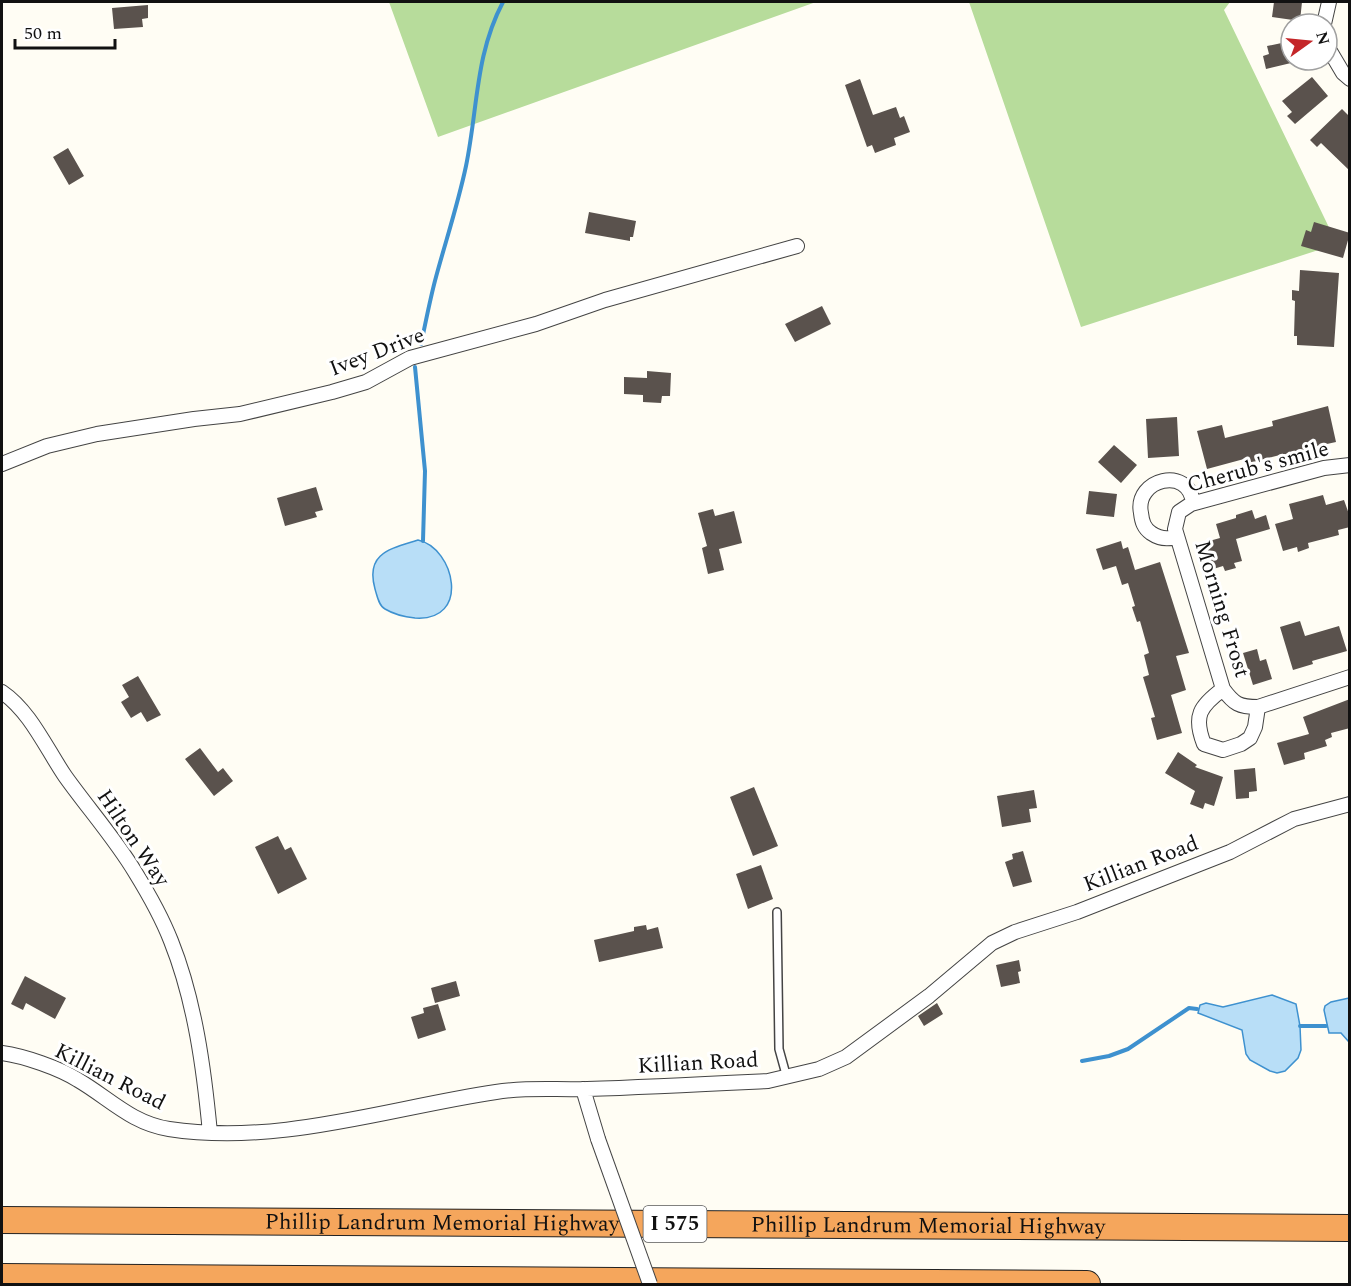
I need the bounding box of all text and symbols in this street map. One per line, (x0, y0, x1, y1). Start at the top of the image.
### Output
scale bar (15, 12, 116, 50)
north arrow (1279, 12, 1339, 72)
text: 50 m (24, 20, 62, 47)
text: N (1309, 29, 1336, 48)
street label: Ivey Drive (325, 319, 429, 385)
street label: Cherub's smile (1183, 432, 1333, 502)
street label: Morning Frost (1185, 536, 1259, 682)
street label: Hilton Way (88, 783, 179, 895)
street label: Killian Road (1079, 827, 1203, 901)
street label: Killian Road (49, 1035, 171, 1119)
street label: Killian Road (637, 1043, 759, 1083)
street label: Phillip Landrum Memorial Highway (265, 1205, 621, 1240)
road number: I 575 (644, 1206, 706, 1242)
street label: Phillip Landrum Memorial Highway (751, 1208, 1107, 1243)

